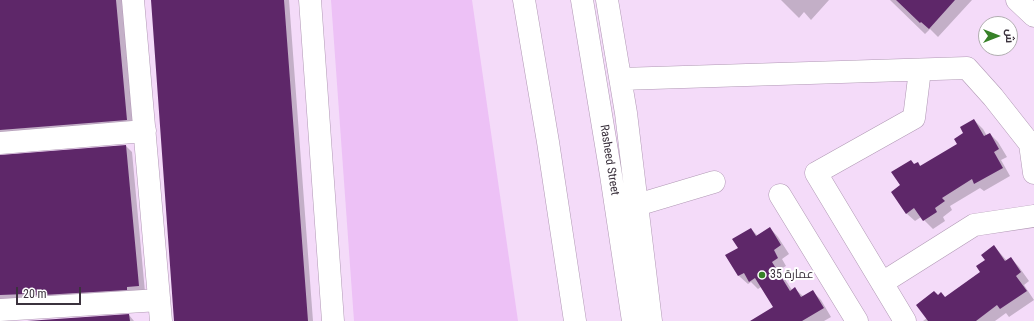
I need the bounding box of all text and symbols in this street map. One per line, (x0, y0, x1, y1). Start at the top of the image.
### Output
north arrow (978, 16, 1018, 56)
text: ش (1003, 29, 1016, 43)
street label: Rasheed Street (596, 124, 622, 196)
place label: عمارة 35 (770, 268, 814, 282)
marker: عمارة 35 (757, 270, 767, 280)
scale bar (18, 279, 83, 305)
text: 20 m (23, 287, 47, 301)

